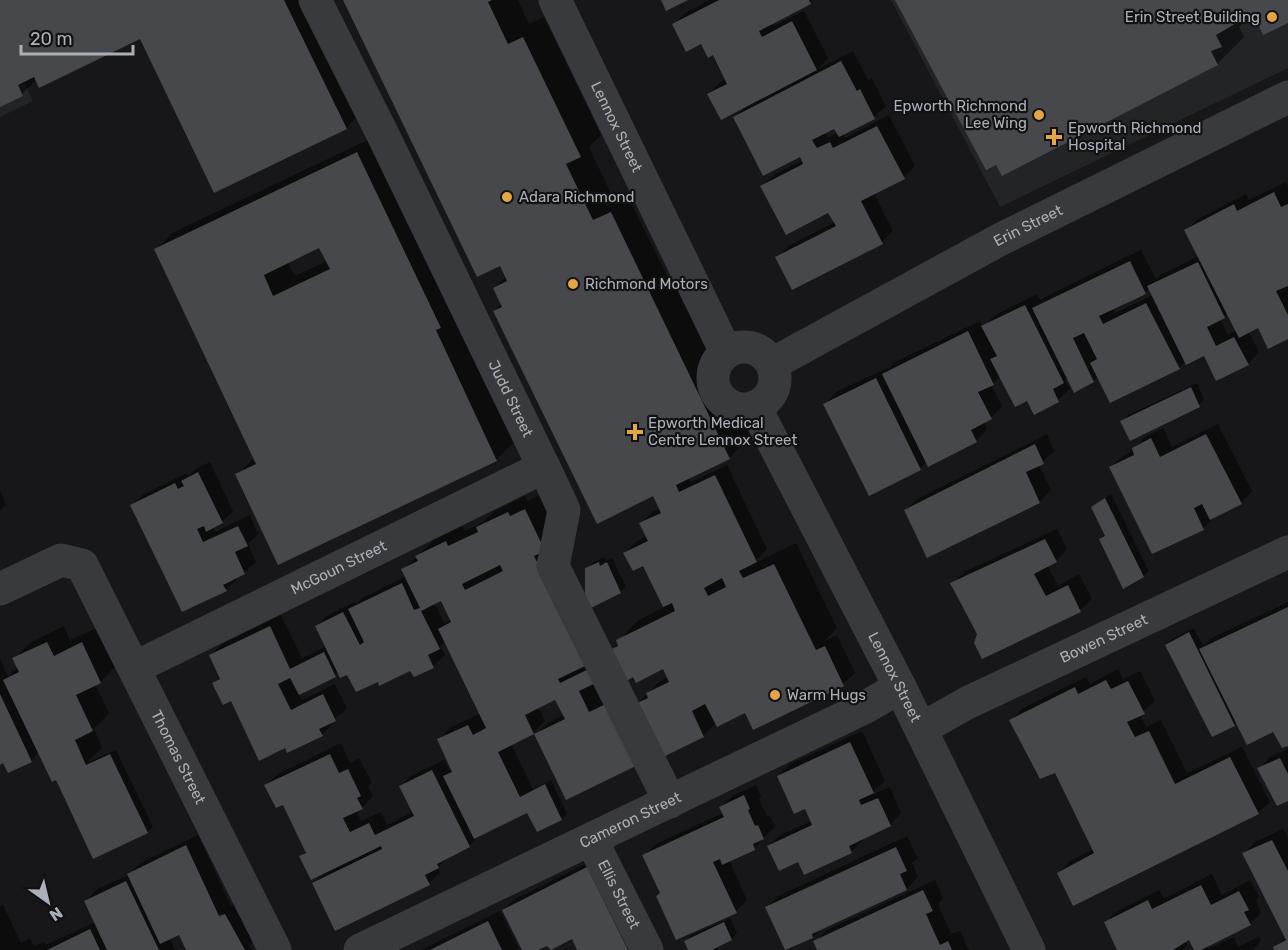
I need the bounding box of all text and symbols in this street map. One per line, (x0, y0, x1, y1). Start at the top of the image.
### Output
place label: Erin Street Building (1125, 8, 1260, 26)
marker: Erin Street Building (1265, 10, 1279, 24)
scale bar (21, 18, 134, 56)
text: 20 m (30, 28, 72, 50)
street label: Lennox Street (587, 79, 646, 175)
place label: Epworth Richmond Lee Wing (894, 97, 1027, 132)
marker: Epworth Richmond Lee Wing (1032, 108, 1046, 122)
place label: Epworth Richmond Hospital (1068, 119, 1201, 154)
marker: Epworth Richmond Hospital (1045, 128, 1063, 146)
place label: Adara Richmond (519, 188, 635, 206)
marker: Adara Richmond (500, 190, 514, 204)
street label: Erin Street (990, 201, 1066, 250)
place label: Richmond Motors (585, 275, 708, 293)
marker: Richmond Motors (566, 277, 580, 291)
street label: Judd Street (484, 357, 537, 440)
place label: Epworth Medical Centre Lennox Street (648, 414, 797, 449)
marker: Epworth Medical Centre Lennox Street (626, 423, 644, 441)
street label: McGoun Street (288, 537, 390, 599)
street label: Bowen Street (1057, 610, 1151, 667)
street label: Lennox Street (864, 629, 925, 725)
place label: Warm Hugs (787, 686, 866, 704)
marker: Warm Hugs (768, 688, 782, 702)
street label: Thomas Street (147, 707, 209, 807)
street label: Cameron Street (577, 788, 684, 852)
street label: Ellis Street (594, 857, 644, 932)
north arrow (18, 872, 78, 932)
text: N (46, 903, 66, 925)

